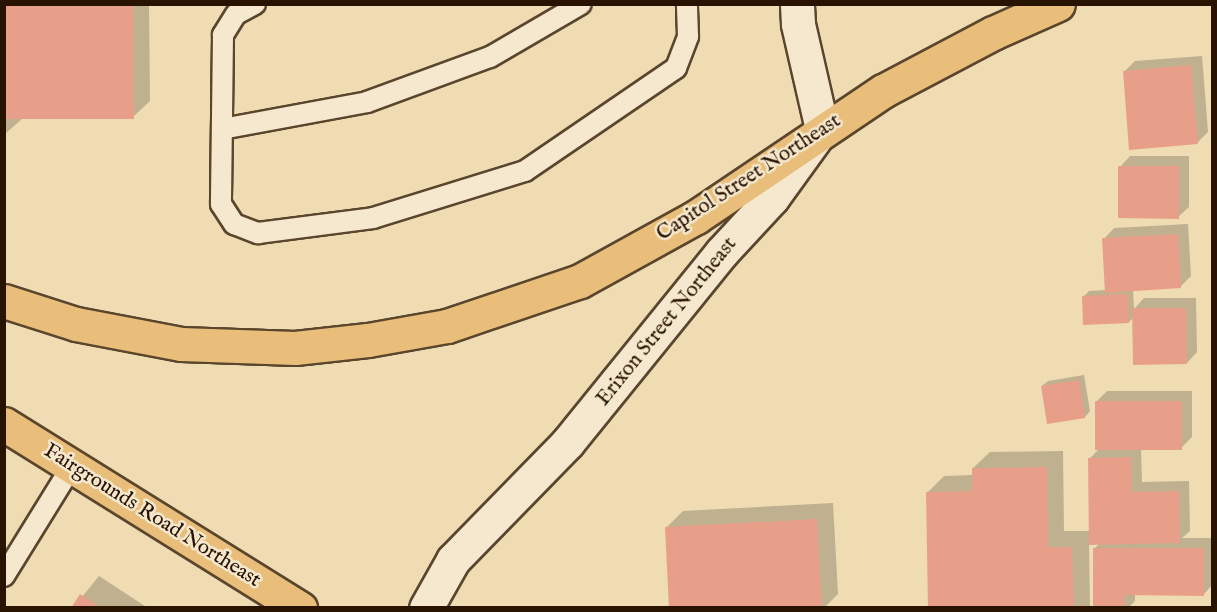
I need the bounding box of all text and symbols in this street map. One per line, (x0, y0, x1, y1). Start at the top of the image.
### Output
street label: Capitol Street Northeast (652, 109, 846, 247)
street label: Erixon Street Northeast (591, 233, 743, 411)
street label: Fairgrounds Road Northeast (39, 439, 265, 593)

